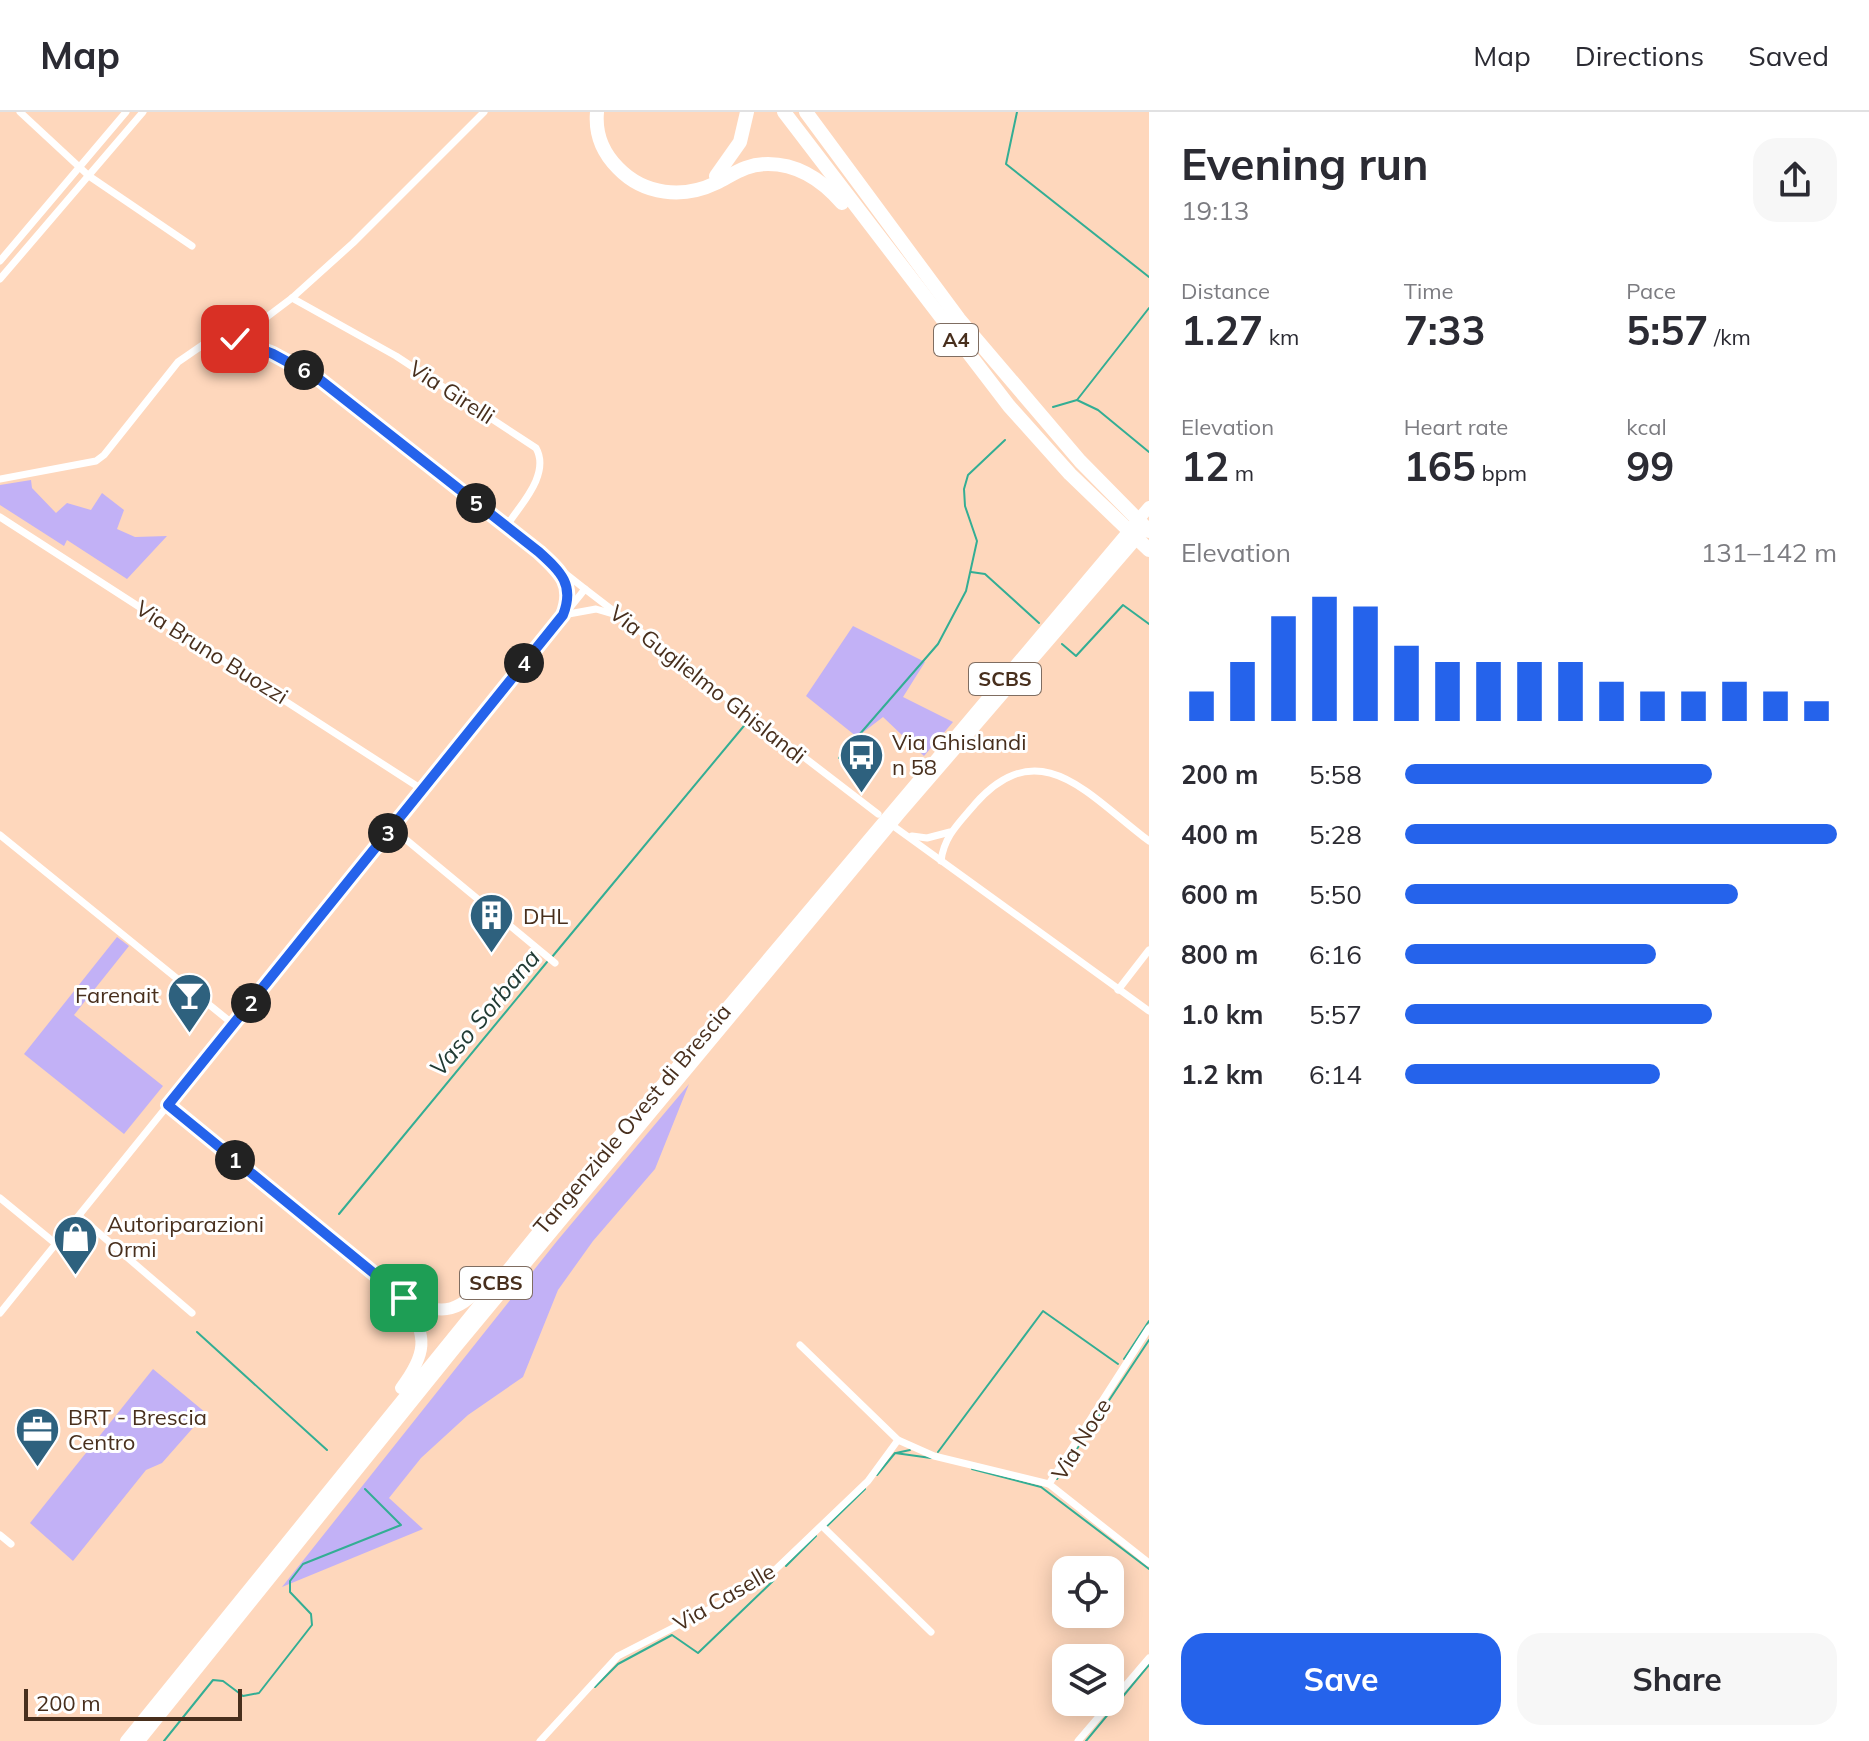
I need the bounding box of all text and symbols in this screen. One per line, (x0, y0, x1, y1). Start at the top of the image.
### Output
text: Map (40, 31, 120, 79)
text: Map (1473, 38, 1531, 73)
text: Directions (1575, 38, 1704, 73)
text: Saved (1748, 38, 1829, 73)
text: Evening run (1181, 136, 1428, 191)
button: share (1753, 138, 1837, 222)
text: 19:13 (1181, 194, 1249, 227)
text: Distance (1181, 277, 1270, 305)
text: Time (1404, 277, 1453, 305)
text: Pace (1626, 277, 1676, 305)
pin (201, 305, 269, 373)
text: 1.27 (1181, 305, 1263, 355)
text: 7:33 (1404, 305, 1486, 355)
text: 5:57 (1626, 305, 1708, 355)
icon: check (213, 317, 257, 361)
text: km (1263, 323, 1299, 351)
text: /km (1708, 323, 1751, 351)
road number: A4 (934, 324, 978, 356)
pin: 6 (284, 350, 324, 390)
street label: Via Girelli (404, 354, 500, 430)
text: 6 (297, 356, 311, 384)
text: Elevation (1181, 413, 1274, 441)
text: Heart rate (1404, 413, 1508, 441)
text: kcal (1626, 413, 1667, 441)
text: 12 (1181, 441, 1229, 491)
text: 165 (1404, 441, 1476, 491)
text: 99 (1626, 441, 1674, 491)
text: m (1229, 459, 1254, 487)
text: bpm (1476, 459, 1527, 487)
pin: 5 (456, 483, 496, 523)
text: 5 (469, 489, 483, 517)
text: Elevation (1181, 536, 1291, 569)
text: 131–142 m (1701, 536, 1837, 569)
street label: Via Bruno Buozzi (131, 594, 293, 710)
street label: Via Guglielmo Ghislandi (604, 599, 812, 769)
pin: 4 (504, 643, 544, 683)
text: 4 (517, 649, 531, 677)
road number: SCBS (969, 663, 1041, 695)
place label: Via Ghislandi n 58 (892, 728, 1026, 781)
bus stop icon: Via Ghislandi n 58 (837, 731, 885, 794)
text: 200 m (1181, 758, 1258, 791)
text: 5:58 (1309, 758, 1362, 791)
pin: 3 (368, 813, 408, 853)
text: 400 m (1181, 818, 1258, 851)
text: 5:28 (1309, 818, 1362, 851)
text: 3 (381, 819, 395, 847)
text: 600 m (1181, 878, 1258, 911)
text: 5:50 (1309, 878, 1362, 911)
building icon: DHL (468, 892, 516, 955)
place label: DHL (523, 902, 568, 930)
text: 800 m (1181, 938, 1258, 971)
text: 6:16 (1309, 938, 1362, 971)
water label: Vaso Sorbana (423, 943, 546, 1082)
bar icon: Farenait (166, 971, 214, 1034)
place label: Farenait (75, 981, 159, 1009)
pin: 2 (231, 983, 271, 1023)
text: 2 (244, 989, 258, 1017)
street label: Tangenziale Ovest di Brescia (527, 998, 737, 1240)
text: 1.0 km (1181, 998, 1264, 1031)
text: 5:57 (1309, 998, 1362, 1031)
text: 1.2 km (1181, 1058, 1264, 1091)
text: 6:14 (1309, 1058, 1362, 1091)
pin: 1 (215, 1140, 255, 1180)
text: 1 (228, 1146, 242, 1174)
place label: Autoriparazioni Ormi (107, 1210, 264, 1263)
shop icon: Autoriparazioni Ormi (52, 1213, 100, 1276)
pin (370, 1264, 438, 1332)
road number: SCBS (460, 1267, 532, 1299)
icon: arrive (382, 1276, 426, 1320)
street label: Via Noce (1045, 1393, 1117, 1485)
place label: BRT - Brescia Centro (68, 1403, 207, 1456)
office icon: BRT - Brescia Centro (13, 1406, 61, 1469)
map controls (1052, 1556, 1124, 1716)
button: locate (1052, 1556, 1124, 1628)
street label: Via Caselle (668, 1557, 780, 1637)
button: Save (1181, 1633, 1501, 1725)
button: Share (1517, 1633, 1837, 1725)
button: layers (1052, 1644, 1124, 1716)
scale bar (24, 1685, 242, 1721)
text: 200 m (36, 1689, 101, 1717)

